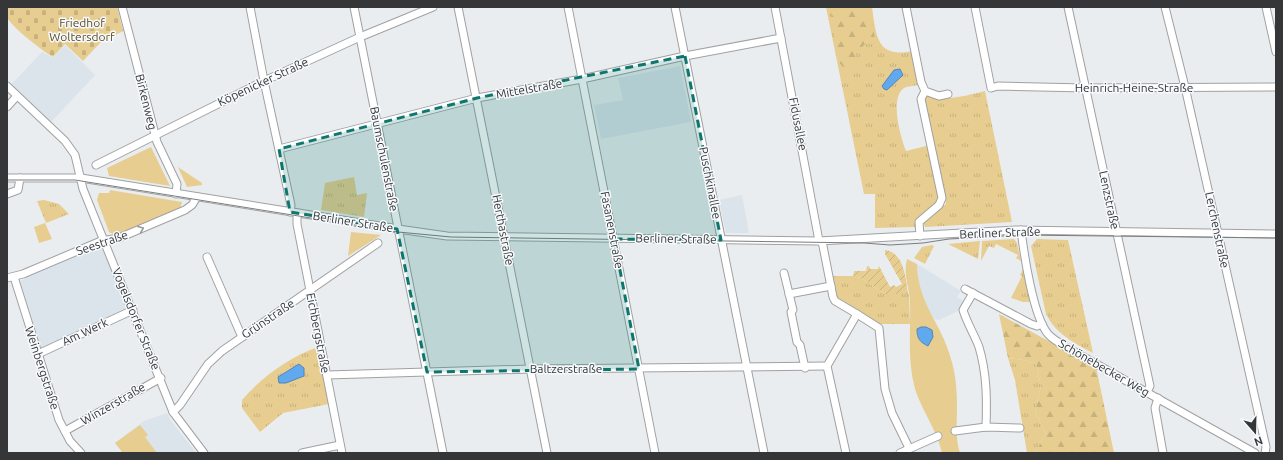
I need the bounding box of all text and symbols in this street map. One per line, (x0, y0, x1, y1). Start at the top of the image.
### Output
park label: Friedhof Woltersdorf (49, 16, 115, 43)
street label: Köpenicker Straße (215, 55, 310, 108)
street label: Birkenweg (133, 73, 160, 131)
street label: Mittelstraße (495, 76, 563, 101)
street label: Heinrich-Heine-Straße (1075, 81, 1193, 94)
street label: Fidusallee (787, 96, 810, 152)
street label: Baumschulenstraße (368, 105, 401, 212)
street label: Puschkinallee (697, 146, 724, 220)
street label: Lenzstraße (1097, 169, 1122, 230)
street label: Fasanenstraße (599, 190, 626, 270)
street label: Lerchenstraße (1203, 191, 1232, 269)
street label: Herthastraße (490, 193, 517, 266)
street label: Berliner Straße (312, 209, 394, 234)
one-way arrow (138, 225, 145, 233)
street label: Berliner Straße (959, 225, 1041, 240)
street label: Seestraße (74, 228, 129, 257)
street label: Berliner Straße (635, 231, 717, 246)
street label: Vogelsdorfer Straße (110, 266, 163, 372)
street label: Eichbergstraße (304, 292, 333, 374)
street label: Grünstraße (239, 296, 297, 341)
street label: Am Werk (60, 315, 110, 348)
street label: Weinbergstraße (23, 325, 62, 411)
street label: Schönebecker Weg (1057, 336, 1152, 399)
street label: Baltzerstraße (530, 362, 602, 375)
street label: Winzerstraße (78, 380, 147, 427)
north arrow (1235, 412, 1275, 452)
text: N (1253, 434, 1264, 448)

